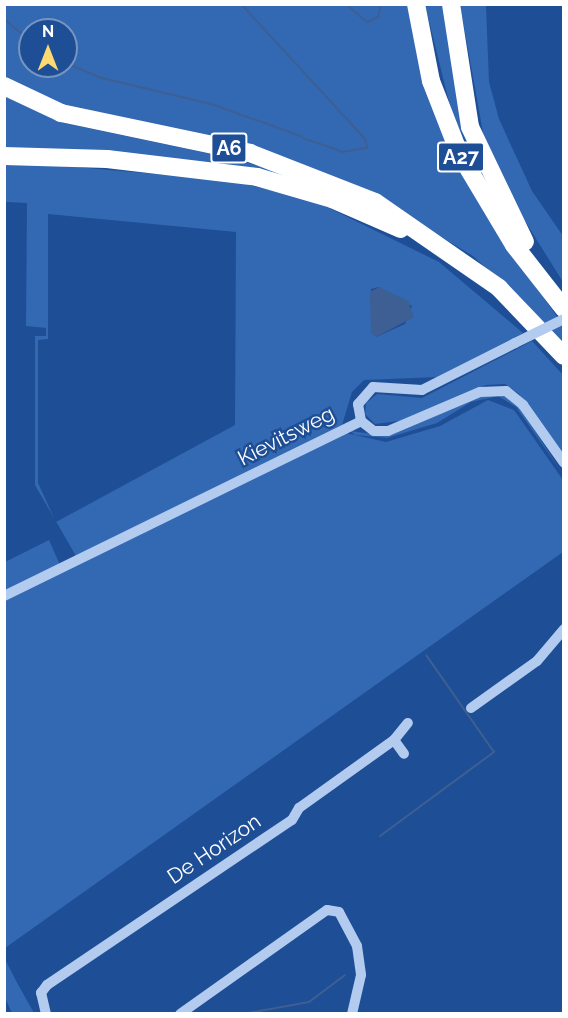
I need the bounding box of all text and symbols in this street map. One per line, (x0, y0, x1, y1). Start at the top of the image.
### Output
north arrow (18, 18, 78, 78)
text: N (42, 22, 54, 41)
road number: A6 (210, 131, 248, 165)
road number: A27 (437, 140, 485, 174)
street label: Kievitsweg (234, 401, 338, 471)
street label: De Horizon (162, 809, 266, 889)

